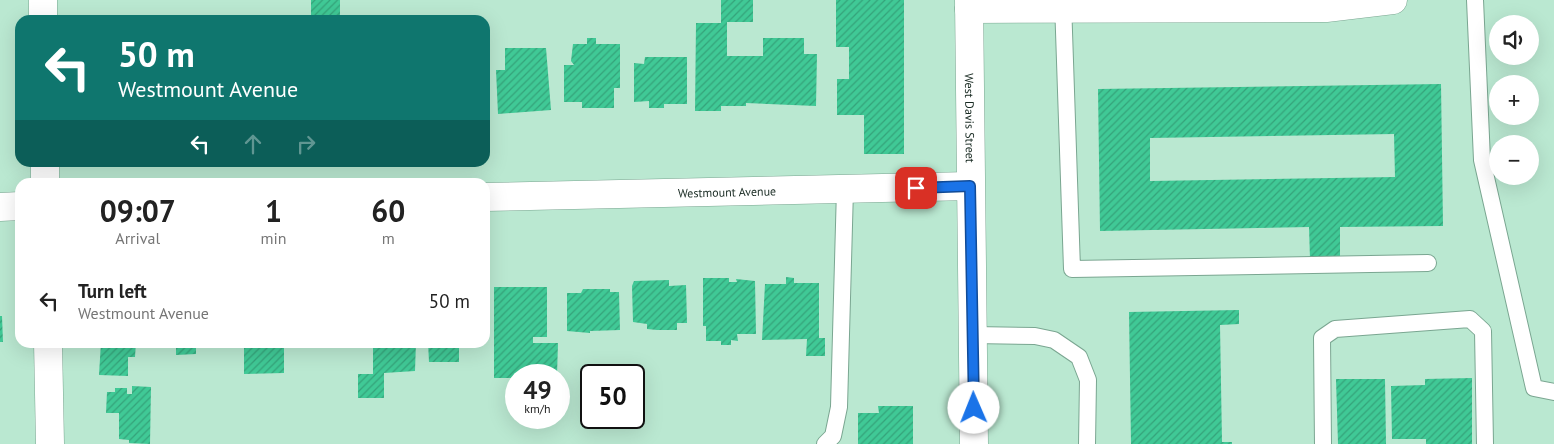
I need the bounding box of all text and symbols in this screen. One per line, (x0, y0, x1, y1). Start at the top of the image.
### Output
map controls (1489, 15, 1539, 185)
button: sound (1489, 15, 1539, 65)
text: 50 m (118, 31, 195, 77)
icon: left (35, 35, 100, 100)
street label: West Davis Street (962, 73, 978, 163)
text: Westmount Avenue (118, 75, 298, 103)
button: + (1489, 75, 1539, 125)
icon: left (186, 130, 214, 158)
icon: ahead (239, 130, 267, 158)
icon: right (292, 130, 320, 158)
button: − (1489, 135, 1539, 185)
pin (895, 167, 937, 209)
icon: arrive (902, 174, 930, 202)
street label: Westmount Avenue (678, 183, 776, 200)
text: 09:07 (100, 191, 176, 230)
text: 1 (265, 191, 282, 230)
text: 60 (371, 191, 405, 230)
text: Arrival (115, 228, 160, 248)
text: min (261, 228, 287, 248)
text: m (382, 228, 395, 248)
text: Turn left (78, 279, 147, 303)
icon: left (35, 287, 63, 315)
text: 50 m (429, 289, 470, 313)
text: Westmount Avenue (78, 303, 209, 323)
speed limit sign: 50 (580, 364, 645, 429)
text: 49 (523, 374, 552, 406)
position arrow (947, 381, 999, 433)
text: km/h (524, 401, 551, 416)

